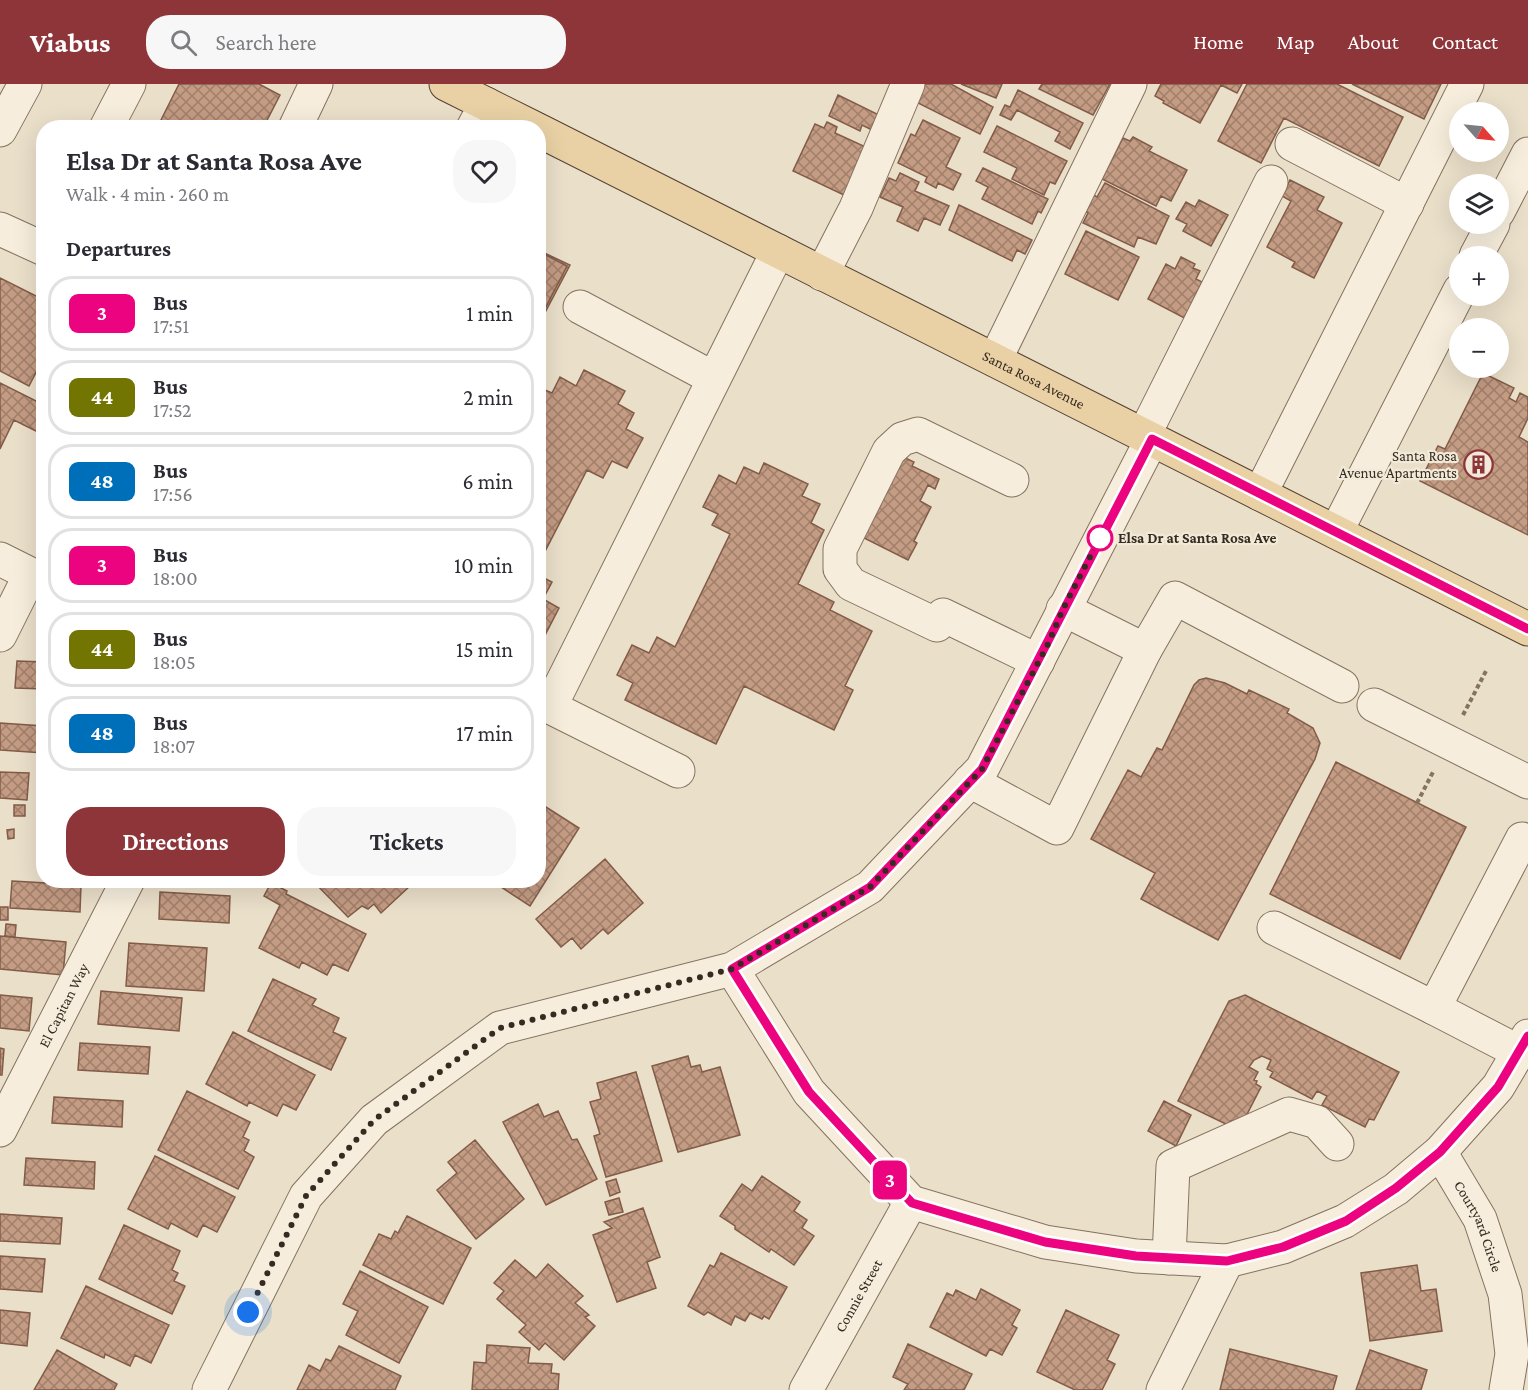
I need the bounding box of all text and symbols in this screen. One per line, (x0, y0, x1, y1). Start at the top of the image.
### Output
search box (146, 15, 566, 69)
icon: search (167, 26, 200, 59)
text: Viabus (30, 27, 110, 58)
text: Search here (215, 30, 316, 55)
text: Home (1193, 30, 1243, 54)
text: Map (1276, 30, 1315, 54)
text: About (1348, 30, 1399, 54)
text: Contact (1432, 30, 1498, 54)
north arrow (1449, 102, 1509, 162)
map controls (1449, 102, 1509, 378)
button: heart (453, 140, 516, 203)
text: Elsa Dr at Santa Rosa Ave (66, 145, 362, 176)
button: layers (1449, 174, 1509, 234)
text: Walk · 4 min · 260 m (66, 183, 229, 205)
text: Departures (66, 236, 171, 261)
button: + (1449, 246, 1509, 306)
text: Bus (153, 290, 187, 315)
text: 3 (97, 301, 107, 325)
text: 1 min (466, 301, 513, 326)
text: 17:51 (153, 315, 189, 337)
button: − (1449, 318, 1509, 378)
street label: Santa Rosa Avenue (980, 347, 1088, 412)
text: Bus (153, 374, 187, 399)
text: 44 (91, 385, 113, 409)
text: 2 min (463, 385, 513, 410)
text: 17:52 (153, 399, 192, 421)
place label: Santa Rosa Avenue Apartments (1339, 448, 1457, 482)
building icon: Santa Rosa Avenue Apartments (1462, 449, 1494, 481)
text: Bus (153, 458, 187, 483)
text: 48 (90, 469, 114, 493)
text: 6 min (462, 469, 513, 494)
text: 17:56 (153, 483, 193, 505)
marker: Elsa Dr at Santa Rosa Ave (1087, 525, 1113, 551)
place label: Elsa Dr at Santa Rosa Ave (1118, 530, 1277, 546)
text: Bus (153, 542, 187, 567)
text: 3 (97, 553, 107, 577)
text: 10 min (454, 553, 513, 578)
text: 18:00 (153, 567, 198, 589)
text: Bus (153, 626, 187, 651)
text: 44 (91, 637, 113, 661)
text: 15 min (456, 637, 513, 662)
text: 18:05 (153, 651, 196, 673)
text: Bus (153, 710, 187, 735)
text: 48 (90, 721, 114, 745)
text: 17 min (456, 721, 513, 746)
text: 18:07 (153, 735, 195, 757)
button: Directions (66, 807, 285, 876)
button: Tickets (297, 807, 516, 876)
street label: El Capitan Way (36, 961, 93, 1050)
line badge: 3 (870, 1160, 910, 1200)
text: 3 (885, 1168, 895, 1192)
street label: Courtyard Circle (1451, 1178, 1505, 1274)
street label: Connie Street (832, 1256, 886, 1335)
your location (233, 1297, 263, 1327)

